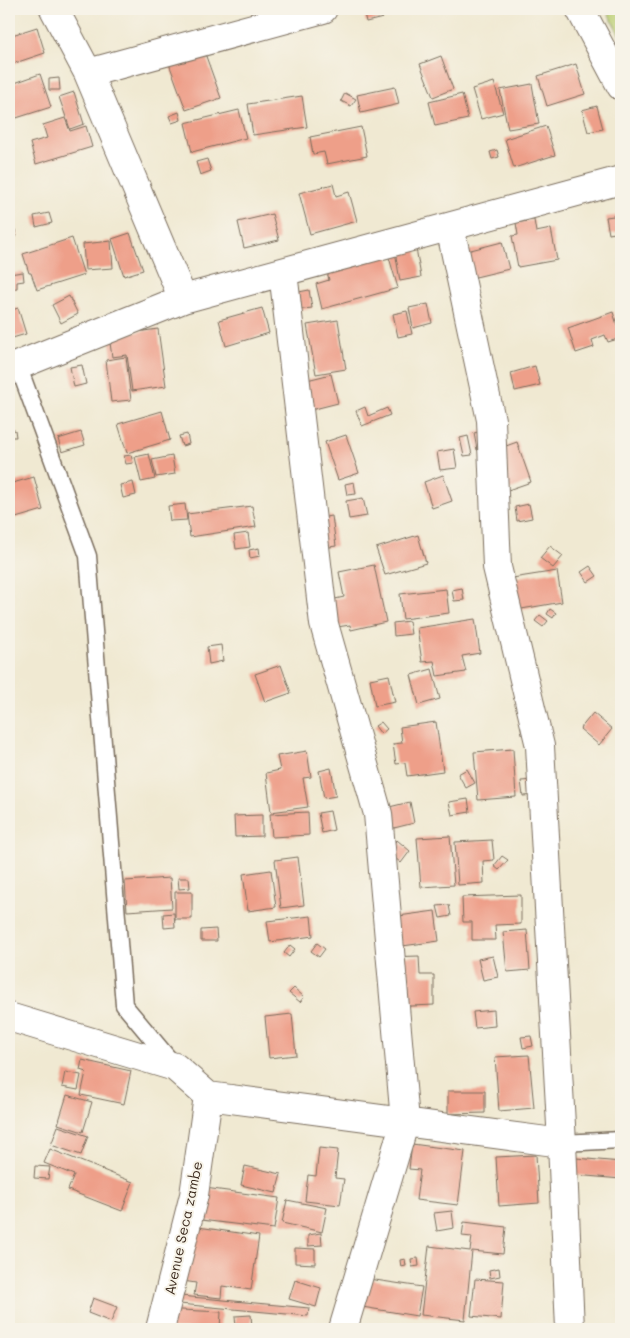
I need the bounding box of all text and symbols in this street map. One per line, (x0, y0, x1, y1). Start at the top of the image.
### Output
street label: Avenue Seca zambe (160, 1159, 206, 1297)

